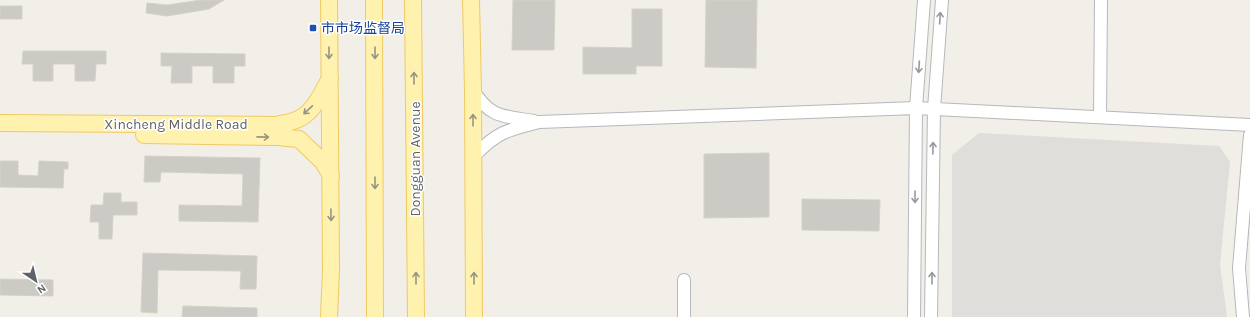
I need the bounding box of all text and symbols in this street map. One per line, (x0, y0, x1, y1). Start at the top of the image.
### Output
one-way arrow (937, 12, 944, 25)
place label: 市市场监督局 (321, 20, 405, 37)
marker: 市市场监督局 (308, 23, 318, 33)
one-way arrow (325, 46, 333, 59)
one-way arrow (371, 46, 379, 59)
one-way arrow (915, 60, 922, 73)
one-way arrow (410, 72, 418, 85)
street label: Dongguan Avenue (407, 101, 424, 217)
one-way arrow (304, 105, 314, 114)
one-way arrow (469, 114, 477, 127)
street label: Xincheng Middle Road (104, 116, 248, 133)
one-way arrow (256, 133, 269, 141)
one-way arrow (929, 142, 937, 155)
one-way arrow (371, 176, 379, 189)
one-way arrow (911, 190, 919, 203)
one-way arrow (327, 208, 335, 221)
north arrow (16, 261, 56, 301)
one-way arrow (412, 272, 420, 285)
one-way arrow (470, 272, 478, 285)
one-way arrow (928, 272, 936, 285)
text: N (34, 281, 48, 296)

